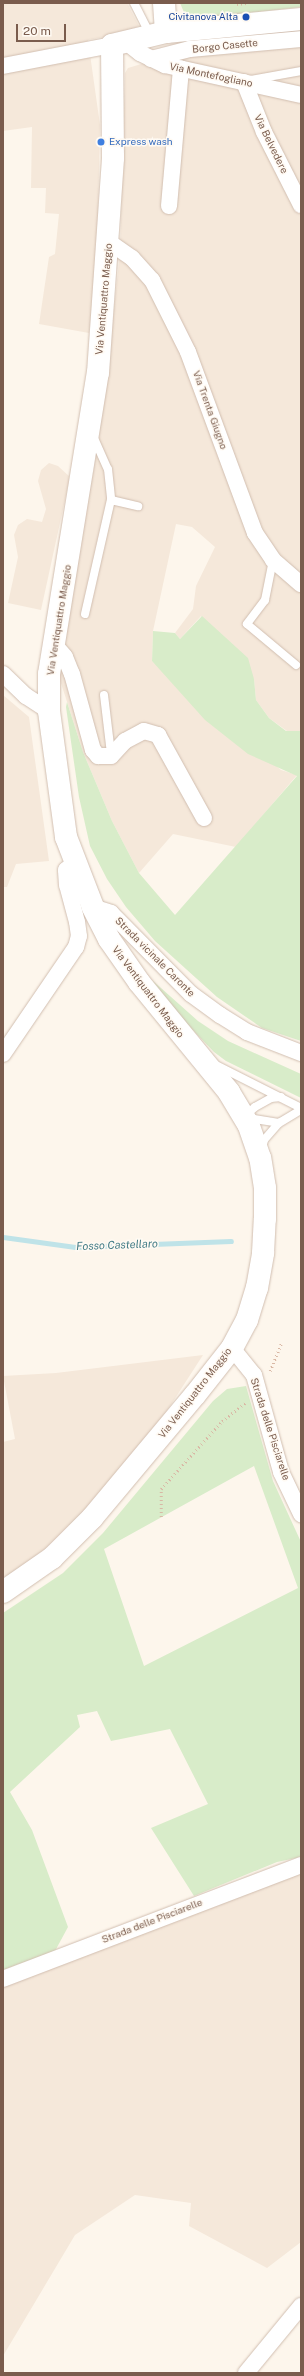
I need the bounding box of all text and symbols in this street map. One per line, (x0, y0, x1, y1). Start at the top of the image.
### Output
place label: Civitanova Alta (168, 11, 238, 23)
marker: Civitanova Alta (241, 12, 251, 22)
scale bar (18, 16, 68, 42)
text: 20 m (23, 24, 51, 38)
street label: Borgo Casette (192, 37, 258, 55)
street label: Via Montefogliano (168, 60, 254, 90)
street label: Via Belvedere (252, 113, 290, 175)
place label: Express wash (109, 136, 173, 148)
marker: Express wash (96, 137, 106, 147)
street label: Via Ventiquattro Maggio (93, 243, 115, 355)
street label: Via Trenta Giugno (190, 369, 230, 451)
street label: Via Ventiquattro Maggio (44, 564, 74, 676)
street label: Strada vicinale Caronte (113, 915, 197, 999)
street label: Via Ventiquattro Maggio (109, 944, 187, 1040)
water label: Fosso Castellaro (76, 1237, 158, 1253)
street label: Via Ventiquattro Maggio (156, 1345, 234, 1441)
street label: Strada delle Pisciarelle (248, 1376, 292, 1482)
street label: Strada delle Pisciarelle (100, 1896, 204, 1946)

